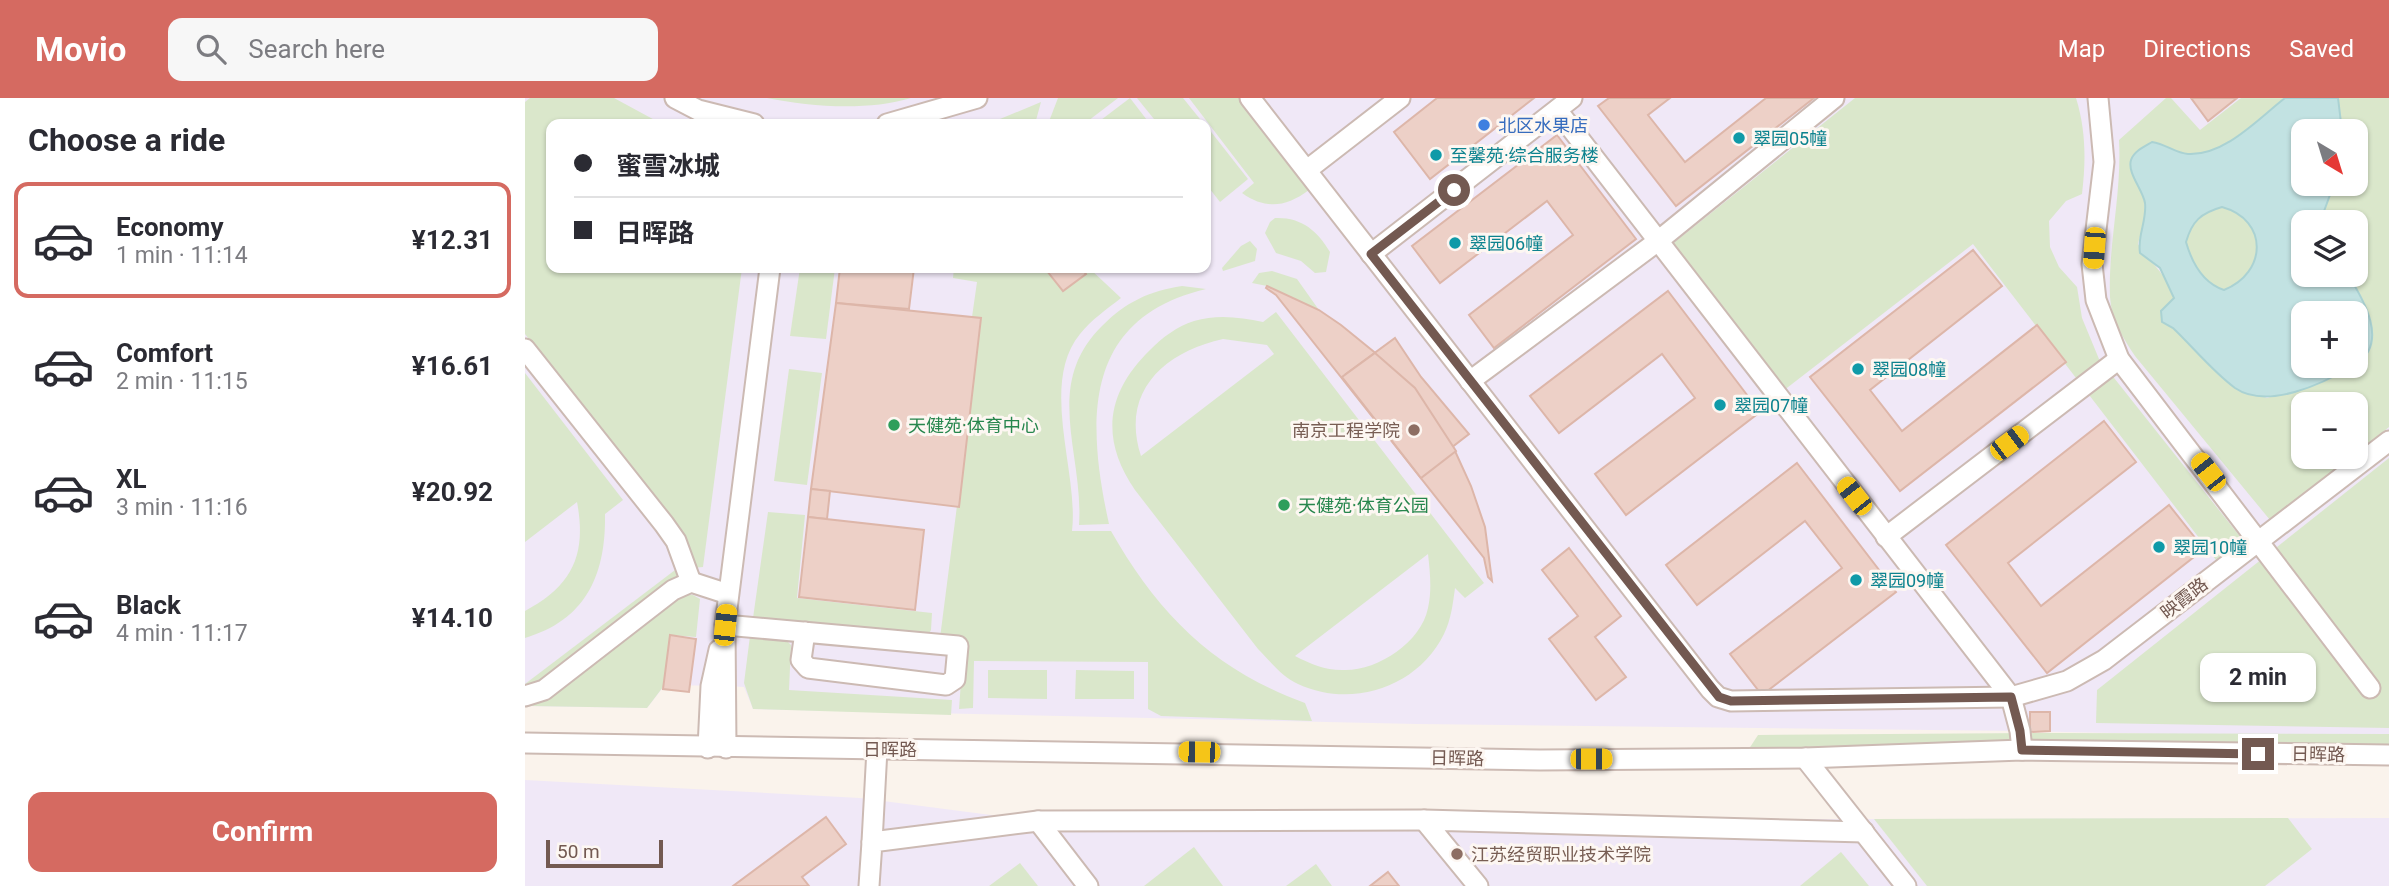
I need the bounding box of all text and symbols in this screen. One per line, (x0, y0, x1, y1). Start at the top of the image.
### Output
search box (168, 18, 658, 81)
text: Movio (35, 30, 126, 69)
icon: search (192, 30, 230, 68)
text: Search here (248, 34, 385, 64)
text: Map (2058, 35, 2105, 63)
text: Directions (2143, 35, 2251, 63)
text: Saved (2289, 35, 2354, 63)
place label: 北区水果店 (1498, 115, 1588, 136)
marker: 北区水果店 (1476, 117, 1492, 133)
north arrow (2291, 119, 2368, 196)
map controls (2291, 119, 2368, 469)
text: Choose a ride (28, 121, 225, 159)
place label: 翠园05幢 (1753, 128, 1827, 149)
marker: 翠园05幢 (1731, 130, 1747, 146)
place label: 至馨苑·综合服务楼 (1450, 145, 1599, 166)
marker: 至馨苑·综合服务楼 (1428, 147, 1444, 163)
text: 蜜雪冰城 (616, 151, 720, 181)
route start (1438, 174, 1470, 206)
icon: car (32, 209, 95, 272)
button: layers (2291, 210, 2368, 287)
text: Economy (116, 212, 223, 242)
text: 日晖路 (616, 218, 694, 248)
text: ¥12.31 (412, 225, 493, 255)
car (2083, 226, 2106, 270)
place label: 翠园06幢 (1469, 233, 1543, 254)
marker: 翠园06幢 (1447, 235, 1463, 251)
text: 1 min · 11:14 (116, 242, 248, 269)
button: + (2291, 301, 2368, 378)
icon: car (32, 335, 95, 398)
text: Comfort (116, 338, 213, 368)
text: ¥16.61 (412, 351, 493, 381)
place label: 翠园08幢 (1872, 359, 1946, 380)
marker: 翠园08幢 (1850, 361, 1866, 377)
text: 2 min · 11:15 (116, 368, 248, 395)
button: − (2291, 392, 2368, 469)
place label: 翠园07幢 (1734, 395, 1808, 416)
marker: 翠园07幢 (1712, 397, 1728, 413)
place label: 天健苑·体育中心 (908, 415, 1039, 436)
marker: 天健苑·体育中心 (886, 417, 902, 433)
place label: 南京工程学院 (1292, 420, 1400, 441)
marker: 南京工程学院 (1406, 422, 1422, 438)
car (1986, 422, 2033, 464)
car (2187, 449, 2230, 495)
icon: car (32, 461, 95, 524)
text: XL (116, 464, 147, 494)
car (1833, 473, 1876, 519)
text: ¥20.92 (412, 477, 493, 507)
text: 3 min · 11:16 (116, 494, 248, 521)
place label: 天健苑·体育公园 (1298, 495, 1429, 516)
marker: 天健苑·体育公园 (1276, 497, 1292, 513)
place label: 翠园10幢 (2173, 537, 2247, 558)
marker: 翠园10幢 (2151, 539, 2167, 555)
place label: 翠园09幢 (1870, 570, 1944, 591)
marker: 翠园09幢 (1848, 572, 1864, 588)
street label: 映霞路 (2156, 573, 2212, 623)
icon: car (32, 587, 95, 650)
text: Black (116, 590, 181, 620)
text: ¥14.10 (412, 603, 493, 633)
car (713, 603, 738, 647)
text: 4 min · 11:17 (116, 620, 248, 647)
callout: 2 min (2200, 652, 2316, 702)
text: 2 min (2229, 664, 2287, 691)
route end (2242, 738, 2274, 770)
street label: 日晖路 (863, 739, 917, 760)
car (1178, 741, 1221, 763)
street label: 日晖路 (2291, 743, 2345, 765)
street label: 日晖路 (1430, 747, 1484, 769)
car (1571, 749, 1613, 770)
button: Confirm (28, 792, 497, 872)
scale bar (546, 837, 663, 869)
text: 50 m (557, 840, 600, 863)
place label: 江苏经贸职业技术学院 (1471, 844, 1651, 865)
marker: 江苏经贸职业技术学院 (1449, 846, 1465, 862)

